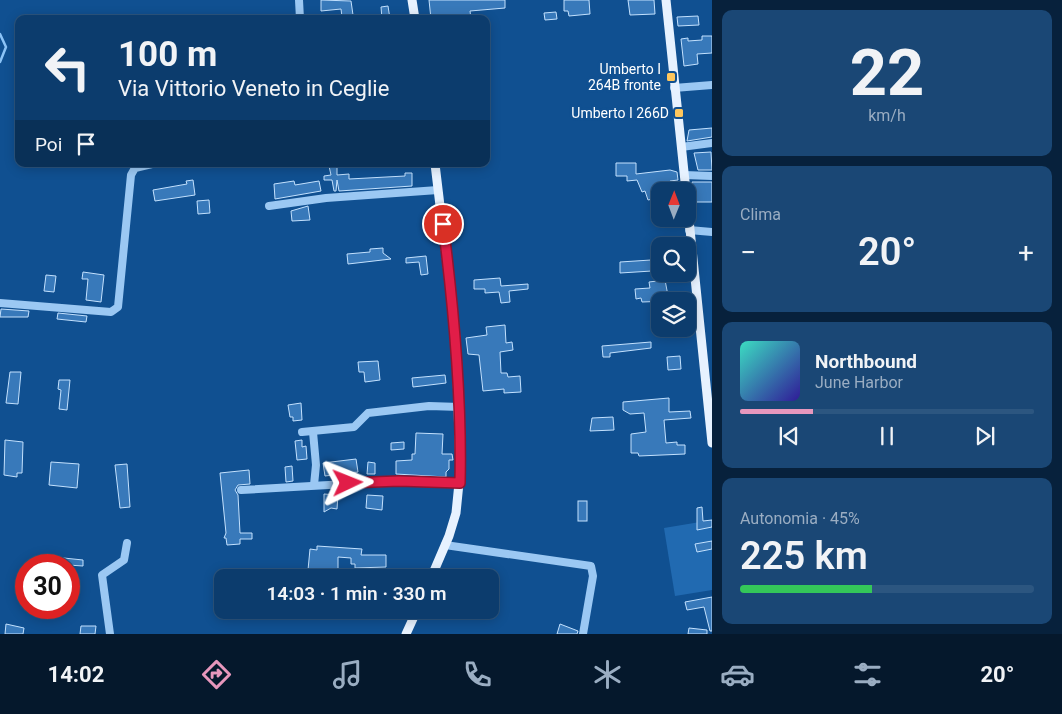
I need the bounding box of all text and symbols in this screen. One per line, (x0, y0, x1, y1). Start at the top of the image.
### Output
text: 100 m (118, 34, 217, 75)
icon: left (35, 35, 100, 100)
text: 22 (850, 35, 924, 111)
place label: Umberto I 264B fronte (588, 61, 661, 93)
marker: Umberto I 264B fronte (665, 71, 677, 83)
text: Via Vittorio Veneto in Ceglie (118, 76, 389, 101)
place label: Umberto I 266D (571, 105, 669, 121)
text: km/h (868, 106, 906, 125)
marker: Umberto I 266D (673, 107, 685, 119)
icon: arrive (72, 130, 100, 158)
text: Poi (35, 133, 62, 156)
north arrow (651, 182, 696, 228)
map controls (651, 182, 696, 337)
pin (422, 203, 464, 245)
text: Clima (740, 205, 781, 224)
icon: arrive (429, 210, 457, 238)
text: 20° (858, 230, 916, 274)
text: − (740, 236, 756, 269)
text: + (1018, 236, 1034, 269)
button: search (651, 237, 696, 282)
button: layers (651, 292, 696, 337)
text: Northbound (815, 350, 917, 373)
text: June Harbor (815, 373, 903, 392)
icon: previous (775, 422, 803, 450)
icon: pause (873, 422, 901, 450)
icon: next (971, 422, 999, 450)
position arrow (321, 456, 373, 508)
text: Autonomia · 45% (740, 509, 860, 528)
text: 225 km (740, 534, 868, 578)
speed limit sign: 30 (15, 554, 80, 619)
text: 14:03 · 1 min · 330 m (266, 582, 447, 605)
icon: directions (199, 657, 234, 692)
icon: music (330, 657, 365, 692)
icon: phone (460, 657, 495, 692)
icon: climate (590, 657, 625, 692)
icon: car (720, 657, 755, 692)
icon: filters (850, 657, 885, 692)
text: 14:02 (48, 662, 104, 687)
text: 20° (980, 662, 1014, 687)

